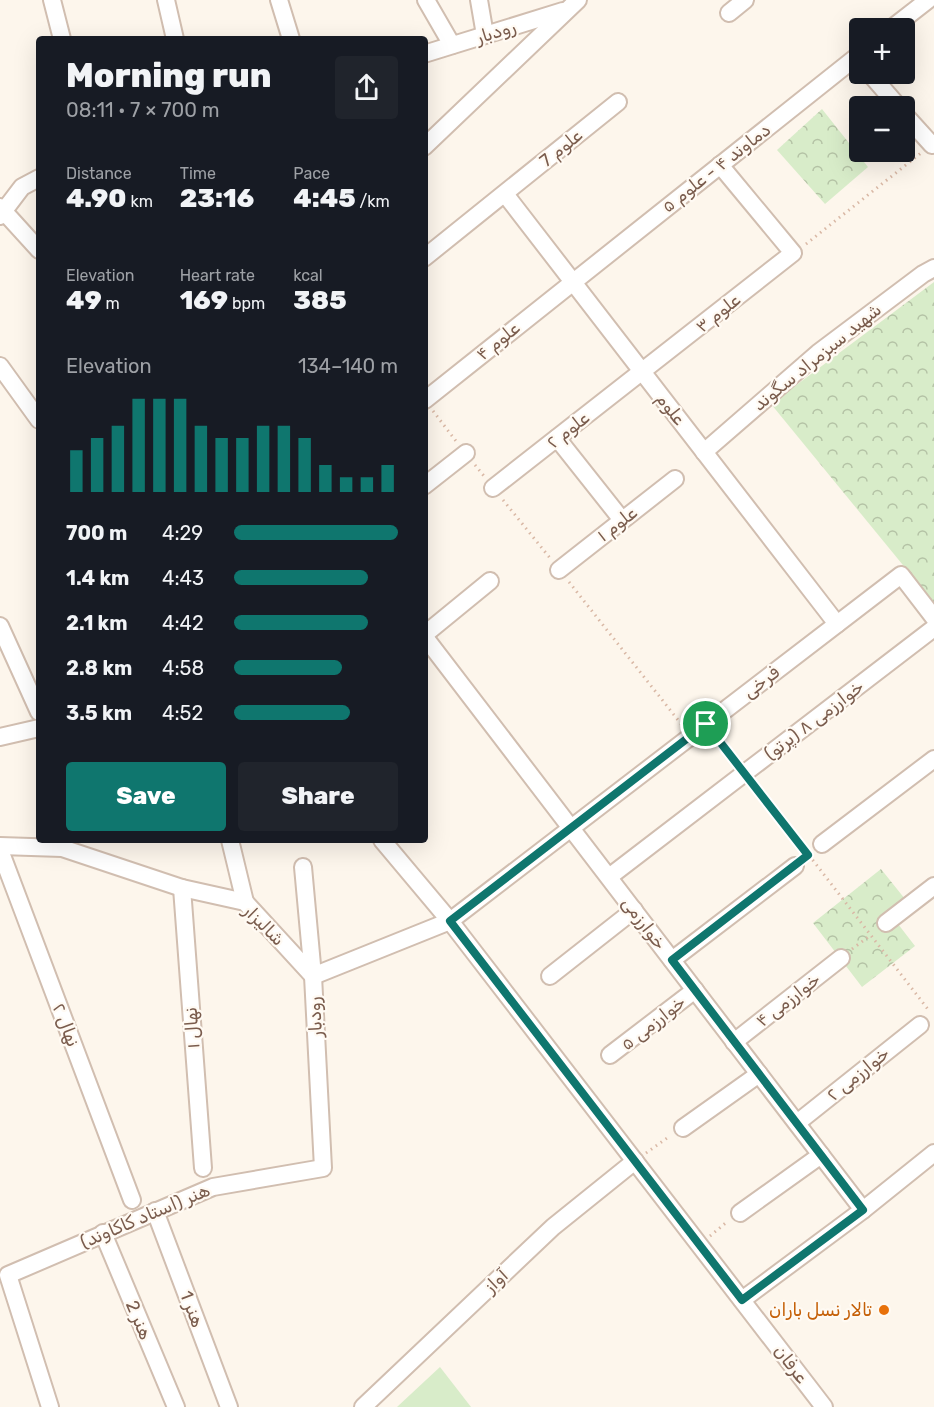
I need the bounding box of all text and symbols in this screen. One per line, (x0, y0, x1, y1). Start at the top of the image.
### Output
street label: رودبار (472, 16, 519, 49)
map controls (849, 18, 915, 162)
button: + (849, 18, 915, 84)
text: Morning run (66, 56, 271, 95)
button: share (335, 56, 398, 119)
button: − (849, 96, 915, 162)
text: 08:11 · 7 × 700 m (66, 98, 220, 122)
street label: دماوند ۴ - علوم ۵ (657, 119, 775, 217)
street label: علوم 7 (535, 124, 587, 172)
text: Distance (66, 164, 132, 183)
text: Time (180, 164, 216, 183)
text: Pace (293, 164, 330, 183)
text: 4.90 (66, 183, 127, 214)
text: 23:16 (180, 183, 254, 214)
text: 4:45 (293, 183, 356, 214)
text: km (127, 192, 153, 211)
text: /km (356, 192, 390, 211)
text: Elevation (66, 266, 135, 285)
text: Heart rate (180, 266, 255, 285)
text: kcal (293, 266, 323, 285)
text: 49 (66, 285, 102, 316)
text: 169 (180, 285, 228, 316)
text: 385 (293, 285, 347, 316)
street label: علوم ۳ (691, 288, 745, 337)
text: m (102, 294, 120, 313)
text: bpm (228, 294, 265, 313)
street label: شهید سبزمراد سگوند (748, 298, 886, 416)
street label: علوم ۴ (472, 317, 524, 365)
text: Elevation (66, 354, 152, 378)
text: 134–140 m (298, 354, 398, 378)
street label: علوم (652, 389, 691, 430)
street label: علوم ۲ (542, 406, 594, 453)
street label: علوم ۱ (593, 501, 642, 546)
text: 700 m (66, 521, 127, 545)
text: 4:29 (162, 521, 203, 545)
text: 1.4 km (66, 566, 129, 590)
text: 4:43 (162, 566, 204, 590)
text: 2.1 km (66, 611, 128, 635)
text: 4:42 (162, 611, 204, 635)
text: 2.8 km (66, 656, 132, 680)
text: 4:58 (162, 656, 204, 680)
street label: فرخی (738, 661, 784, 703)
street label: خوارزمی ۸ (پرتو) (760, 675, 869, 765)
pin (680, 698, 731, 749)
text: 3.5 km (66, 701, 132, 725)
text: 4:52 (162, 701, 203, 725)
icon: arrive (689, 707, 722, 740)
button: Save (66, 762, 226, 831)
button: Share (238, 762, 398, 831)
street label: خوارزمی (617, 892, 671, 954)
street label: شالیزار (238, 899, 289, 950)
street label: خوارزمی ۴ (752, 968, 824, 1032)
street label: خوارزمی ۵ (616, 991, 690, 1055)
street label: رودبار (303, 996, 327, 1039)
street label: نهال ۲ (48, 1000, 84, 1050)
street label: نهال ۱ (180, 1006, 204, 1050)
street label: خوارزمی ۲ (822, 1042, 894, 1106)
street label: هنر (استاد کاکاوند) (77, 1179, 213, 1253)
street label: آواز (479, 1264, 513, 1298)
street label: هنر 1 (175, 1288, 209, 1330)
street label: هنر 2 (121, 1297, 157, 1343)
place label: تالار نسل باران (769, 1299, 872, 1321)
marker: تالار نسل باران (877, 1303, 891, 1317)
street label: عرفان (769, 1340, 813, 1388)

